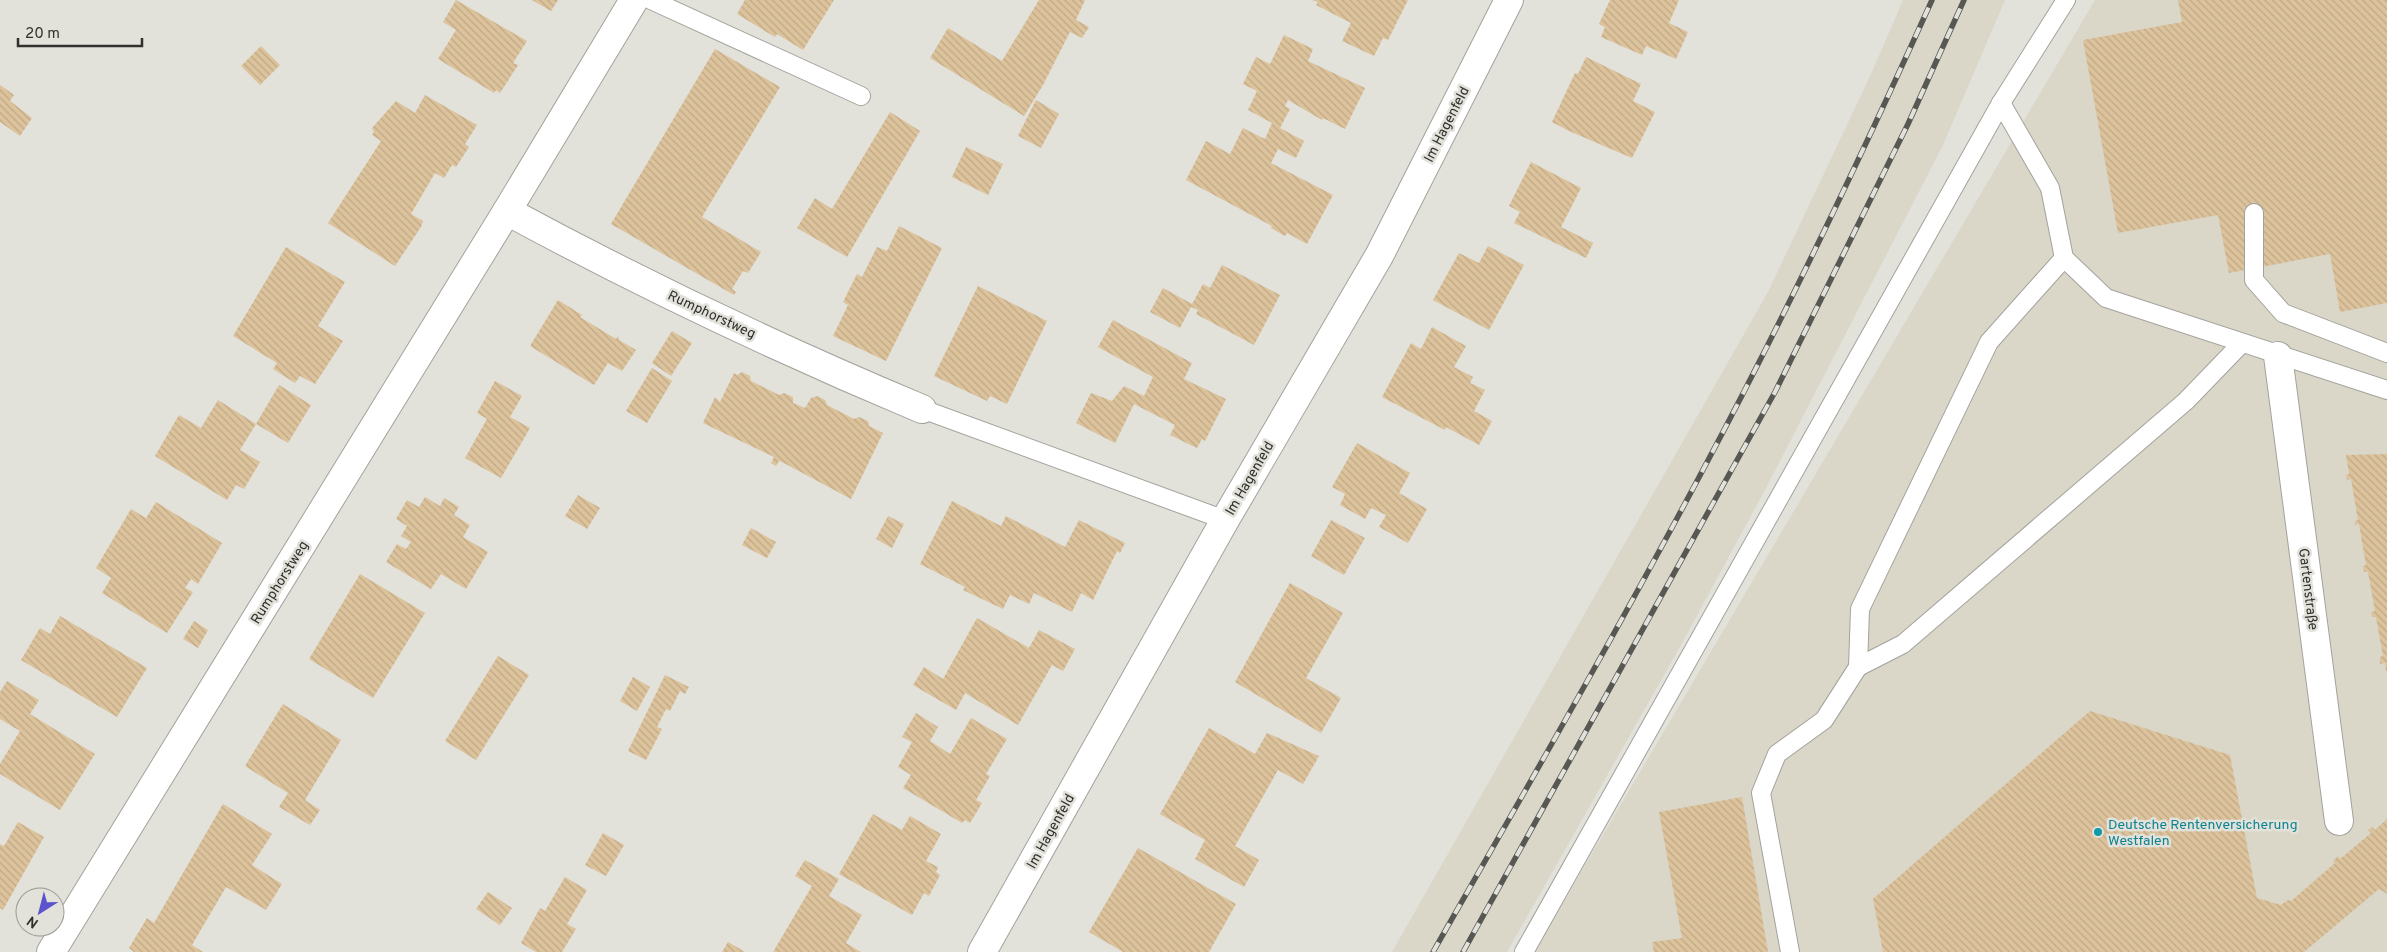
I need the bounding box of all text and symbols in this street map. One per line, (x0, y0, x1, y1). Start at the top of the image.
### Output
scale bar (18, 15, 141, 47)
text: 20 m (25, 25, 60, 44)
street label: Im Hagenfeld (1421, 84, 1474, 165)
street label: Rumphorstweg (665, 288, 758, 343)
street label: Im Hagenfeld (1222, 439, 1278, 519)
street label: Rumphorstweg (248, 538, 313, 628)
street label: Gartenstraße (2294, 547, 2321, 631)
street label: Im Hagenfeld (1024, 791, 1079, 872)
place label: Deutsche Rentenversicherung Westfalen (2108, 817, 2298, 850)
marker: Deutsche Rentenversicherung Westfalen (2092, 826, 2104, 838)
north arrow (15, 887, 65, 937)
text: N (24, 911, 42, 931)

